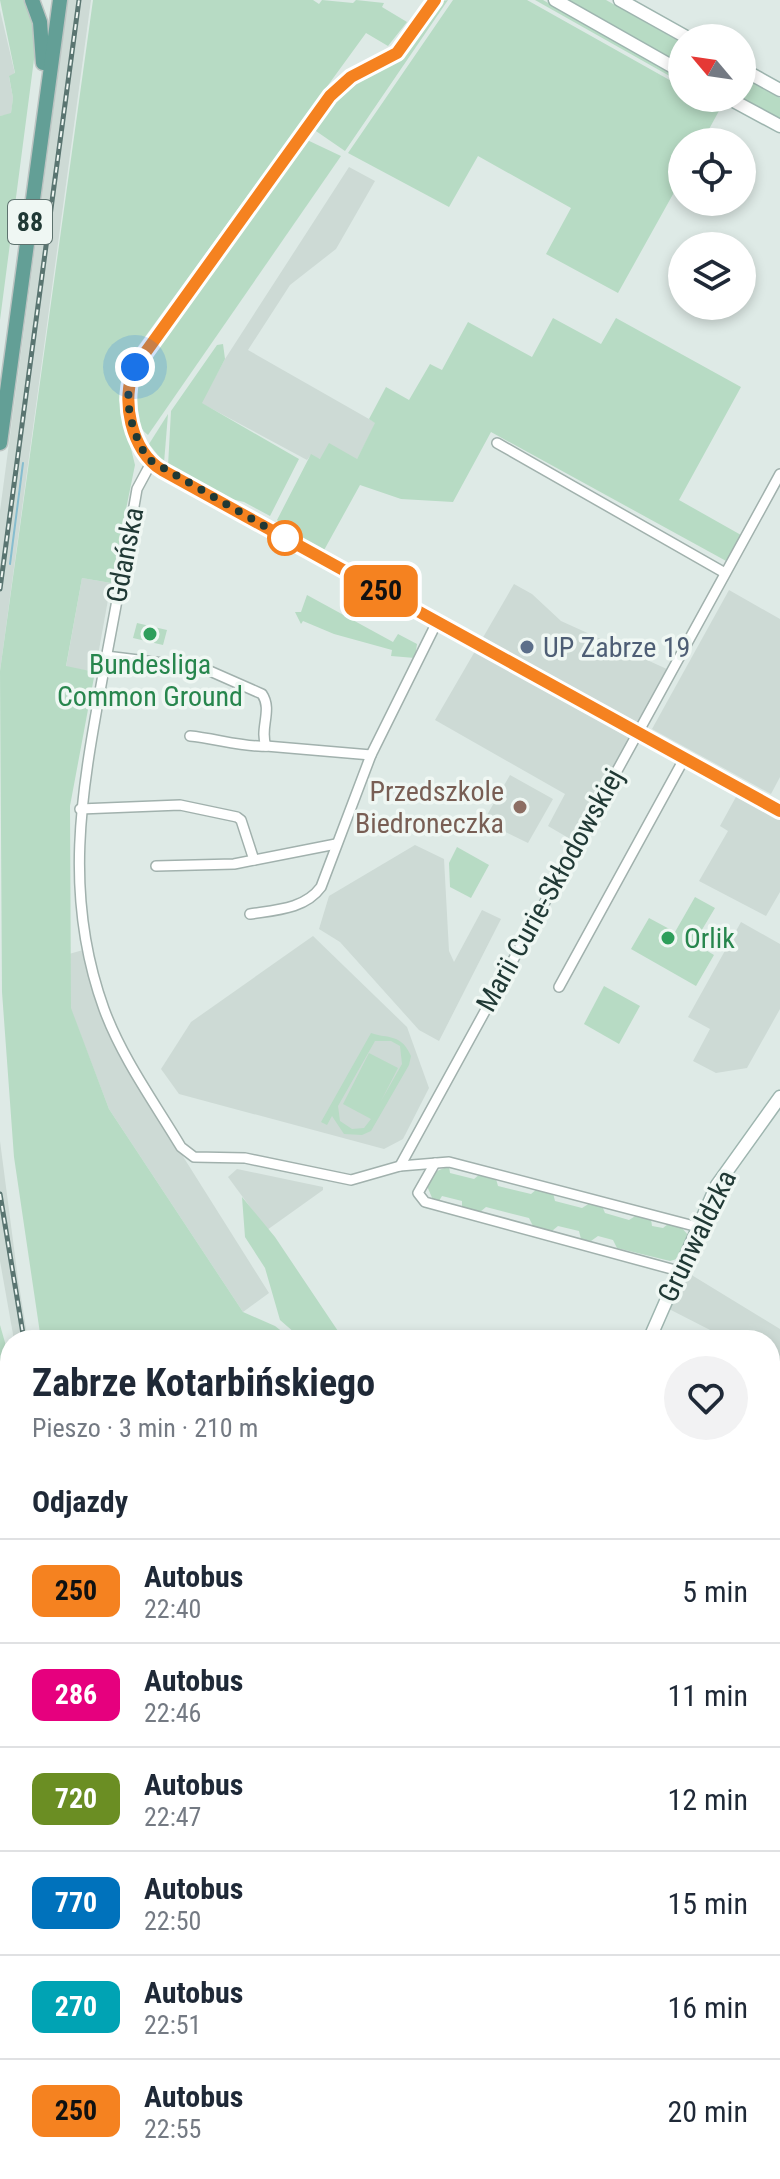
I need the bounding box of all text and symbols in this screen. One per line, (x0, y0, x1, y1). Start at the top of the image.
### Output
north arrow (668, 24, 756, 112)
map controls (668, 24, 756, 320)
button: locate (668, 128, 756, 216)
road number: 88 (8, 200, 52, 244)
button: layers (668, 232, 756, 320)
your location (115, 347, 155, 387)
street label: Gdańska (100, 505, 150, 605)
unlabelled marker (268, 521, 302, 555)
line badge: 250 (335, 565, 427, 617)
text: 250 (360, 574, 402, 607)
marker: Bundesliga Common Ground (141, 625, 159, 643)
place label: UP Zabrze 19 (543, 631, 690, 664)
marker: UP Zabrze 19 (518, 638, 536, 656)
place label: Bundesliga Common Ground (57, 648, 243, 713)
street label: Marii Curie-Skłodowskiej (470, 763, 630, 1017)
place label: Przedszkole Biedroneczka (355, 775, 504, 840)
marker: Przedszkole Biedroneczka (511, 798, 529, 816)
place label: Orlik (684, 922, 735, 955)
marker: Orlik (659, 929, 677, 947)
street label: Grunwaldzka (651, 1165, 743, 1307)
button: heart (664, 1356, 748, 1440)
text: Zabrze Kotarbińskiego (32, 1361, 375, 1405)
text: Pieszo · 3 min · 210 m (32, 1413, 258, 1443)
text: Odjazdy (32, 1484, 128, 1519)
text: Autobus (144, 1559, 243, 1594)
text: 250 (55, 1574, 97, 1607)
text: 5 min (682, 1574, 748, 1609)
text: 22:40 (144, 1594, 201, 1624)
text: Autobus (144, 1663, 243, 1698)
text: 286 (55, 1678, 97, 1711)
text: 11 min (667, 1678, 748, 1713)
text: 22:46 (144, 1698, 201, 1728)
text: Autobus (144, 1767, 243, 1802)
text: 720 (55, 1782, 97, 1815)
text: 12 min (667, 1782, 748, 1817)
text: 22:47 (144, 1802, 201, 1832)
text: Autobus (144, 1871, 243, 1906)
text: 770 (55, 1886, 97, 1919)
text: 15 min (667, 1886, 748, 1921)
text: 22:50 (144, 1906, 201, 1936)
text: Autobus (144, 1975, 243, 2010)
text: 270 (55, 1990, 97, 2023)
text: 16 min (667, 1990, 748, 2025)
text: 22:51 (144, 2010, 201, 2040)
text: Autobus (144, 2079, 243, 2114)
text: 250 (55, 2094, 97, 2127)
text: 20 min (667, 2094, 748, 2129)
text: 22:55 (144, 2114, 201, 2144)

